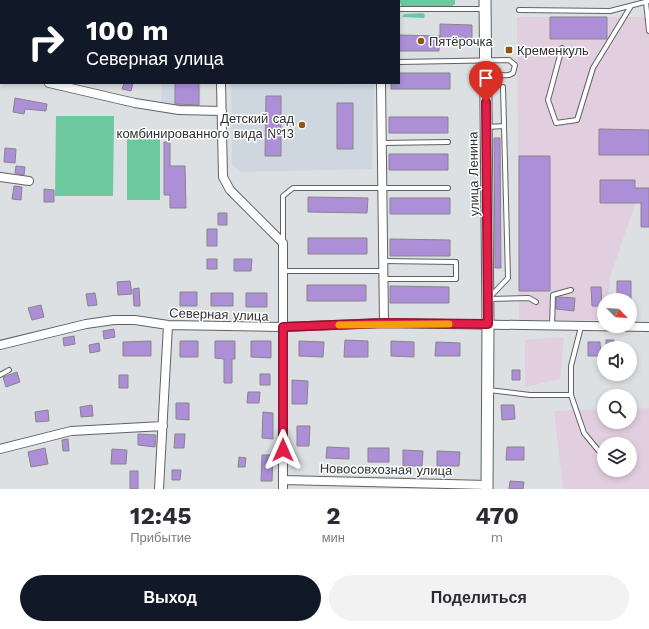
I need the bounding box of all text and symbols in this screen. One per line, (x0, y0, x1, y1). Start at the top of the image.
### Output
text: 100 m (86, 14, 169, 47)
icon: right (20, 16, 72, 68)
place label: Пятёрочка (429, 34, 493, 49)
marker: Пятёрочка (416, 36, 426, 46)
place label: Кременкуль (517, 43, 589, 58)
marker: Кременкуль (504, 45, 514, 55)
text: Северная улица (86, 48, 224, 69)
pin (469, 61, 503, 102)
icon: arrive (475, 67, 497, 89)
place label: Детский сад комбинированного вида №13 (117, 111, 294, 141)
marker: Детский сад комбинированного вида №13 (297, 120, 307, 130)
street label: улица Ленина (465, 131, 482, 217)
north arrow (597, 293, 637, 333)
map controls (597, 293, 637, 477)
street label: Северная улица (169, 305, 270, 324)
button: sound (597, 341, 637, 381)
button: search (597, 389, 637, 429)
position arrow (262, 429, 304, 471)
button: layers (597, 437, 637, 477)
street label: Новосовхозная улица (320, 461, 453, 478)
text: 12:45 (130, 502, 192, 530)
text: 2 (326, 502, 340, 530)
text: 470 (475, 502, 519, 530)
text: Прибытие (130, 530, 191, 545)
text: мин (322, 530, 345, 545)
text: m (491, 530, 503, 545)
button: Выход (20, 575, 321, 621)
button: Поделиться (329, 575, 629, 621)

